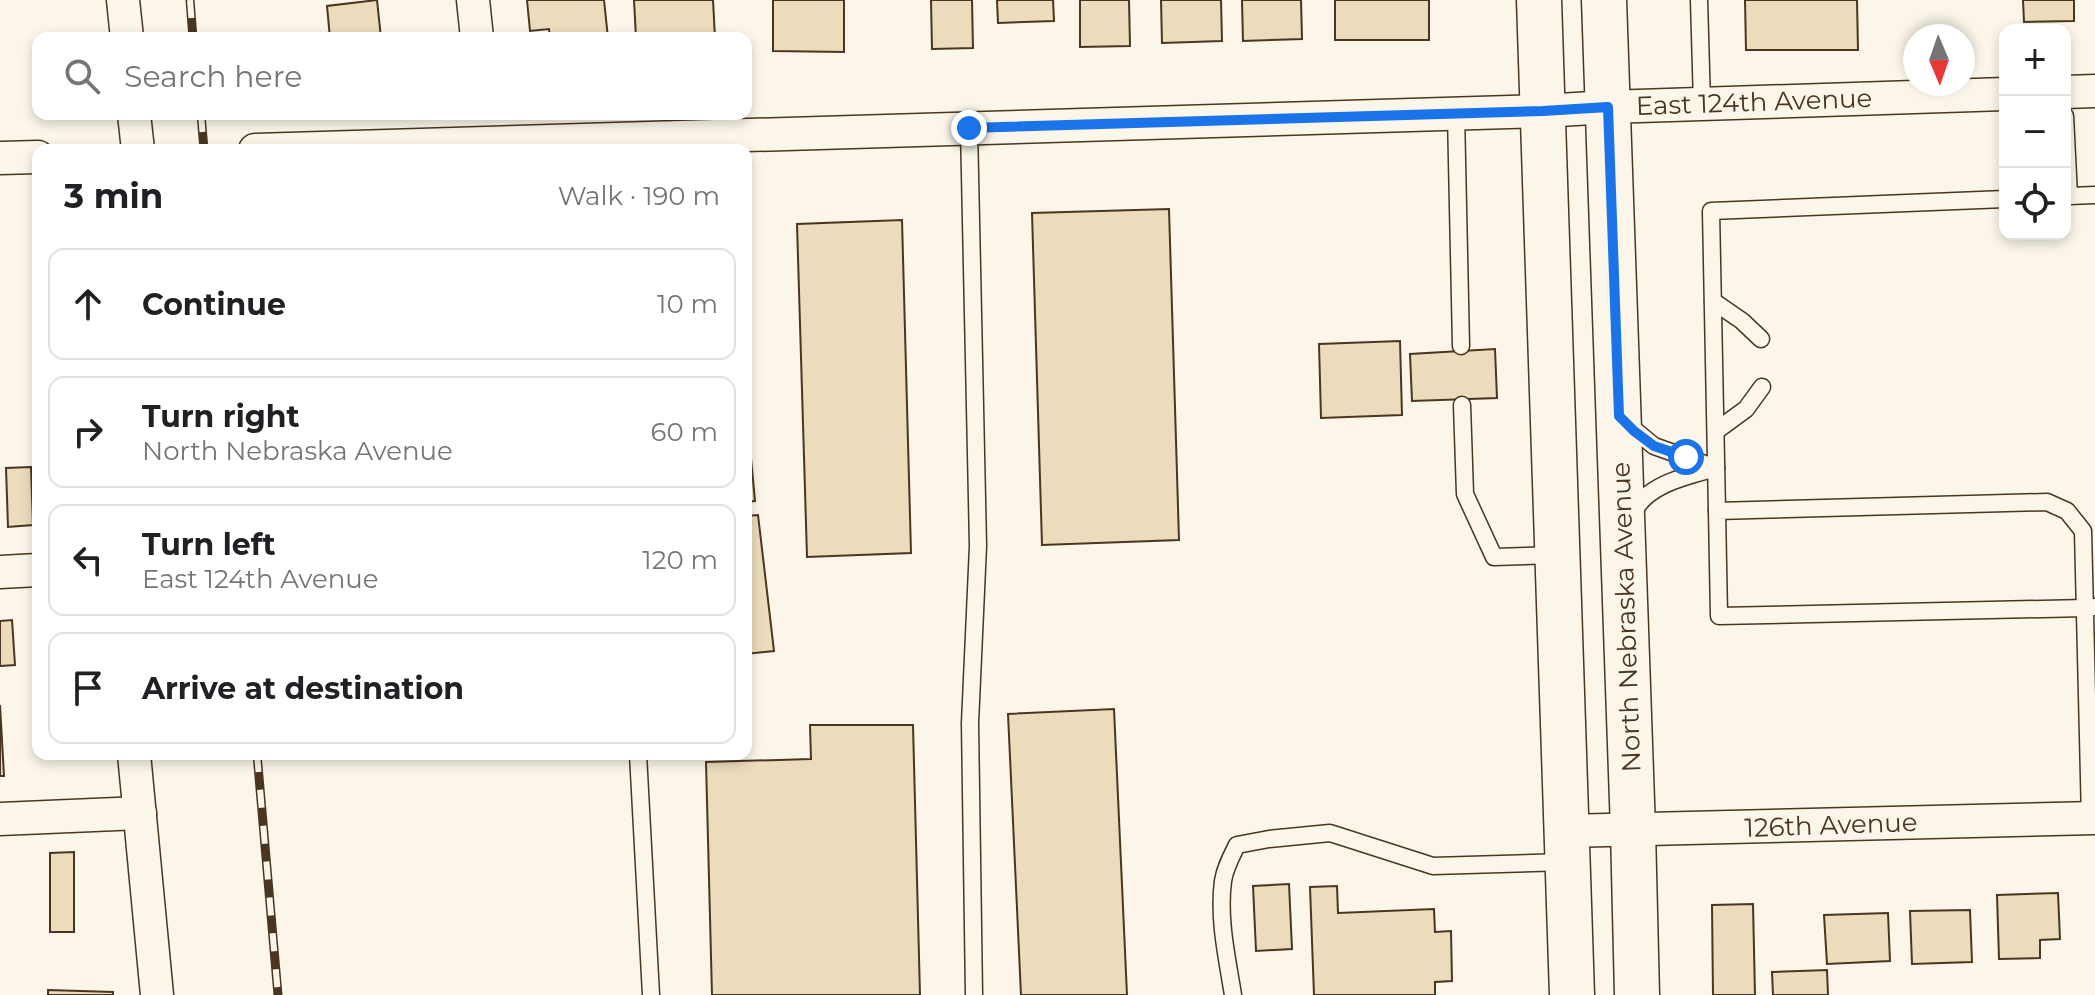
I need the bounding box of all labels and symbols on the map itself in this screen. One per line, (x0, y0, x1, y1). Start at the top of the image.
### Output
north arrow (1903, 24, 1975, 96)
street label: East 124th Avenue (1635, 82, 1873, 122)
route end (951, 110, 987, 146)
route start (1668, 439, 1704, 475)
street label: North Nebraska Avenue (1605, 461, 1647, 773)
street label: 126th Avenue (1744, 806, 1918, 844)

